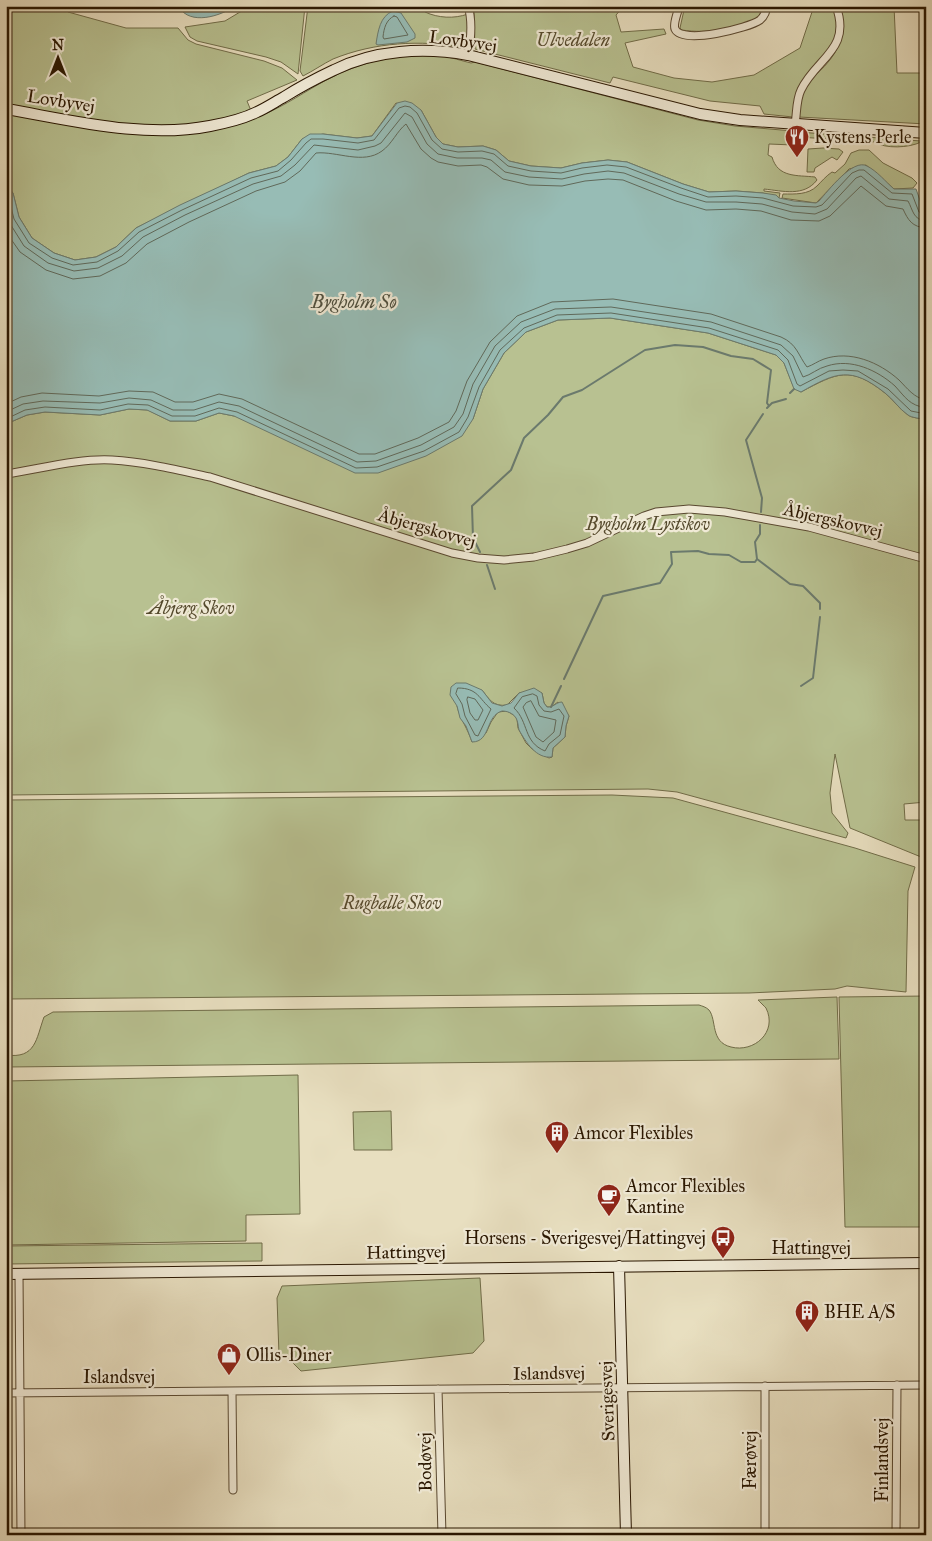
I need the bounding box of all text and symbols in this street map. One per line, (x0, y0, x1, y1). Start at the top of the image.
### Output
street label: Lovbyvej (428, 25, 498, 57)
park label: Ulvedalen (536, 29, 610, 51)
north arrow (32, 32, 82, 82)
text: N (52, 37, 64, 54)
street label: Lovbyvej (26, 85, 96, 117)
restaurant icon: Kystens Perle (784, 124, 810, 158)
place label: Kystens Perle (814, 126, 912, 148)
water label: Bygholm Sø (310, 290, 397, 313)
street label: Åbjergskovvej (780, 498, 885, 543)
street label: Åbjergskovvej (374, 503, 478, 553)
park label: Bygholm Lystskov (585, 513, 710, 535)
park label: Åbjerg Skov (145, 595, 235, 619)
park label: Rugballe Skov (341, 892, 442, 914)
building icon: Amcor Flexibles (544, 1120, 570, 1154)
place label: Amcor Flexibles (573, 1122, 693, 1144)
place label: Amcor Flexibles Kantine (625, 1175, 745, 1218)
cafe icon: Amcor Flexibles Kantine (596, 1183, 622, 1217)
bus stop icon: Horsens - Sverigesvej/Hattingvej (710, 1225, 736, 1259)
place label: Horsens - Sverigesvej/Hattingvej (464, 1227, 706, 1250)
street label: Hattingvej (771, 1237, 851, 1260)
street label: Hattingvej (366, 1240, 446, 1265)
building icon: BHE A/S (794, 1299, 820, 1333)
place label: BHE A/S (824, 1301, 895, 1323)
shop icon: Ollis-Diner (216, 1342, 242, 1376)
place label: Ollis-Diner (246, 1344, 332, 1366)
street label: Sverigesvej (595, 1360, 620, 1442)
street label: Islandsvej (513, 1361, 585, 1385)
street label: Islandsvej (83, 1366, 155, 1388)
street label: Finlandsvej (871, 1418, 893, 1502)
street label: Færøvej (739, 1430, 761, 1490)
street label: Bodøvej (413, 1432, 437, 1492)

